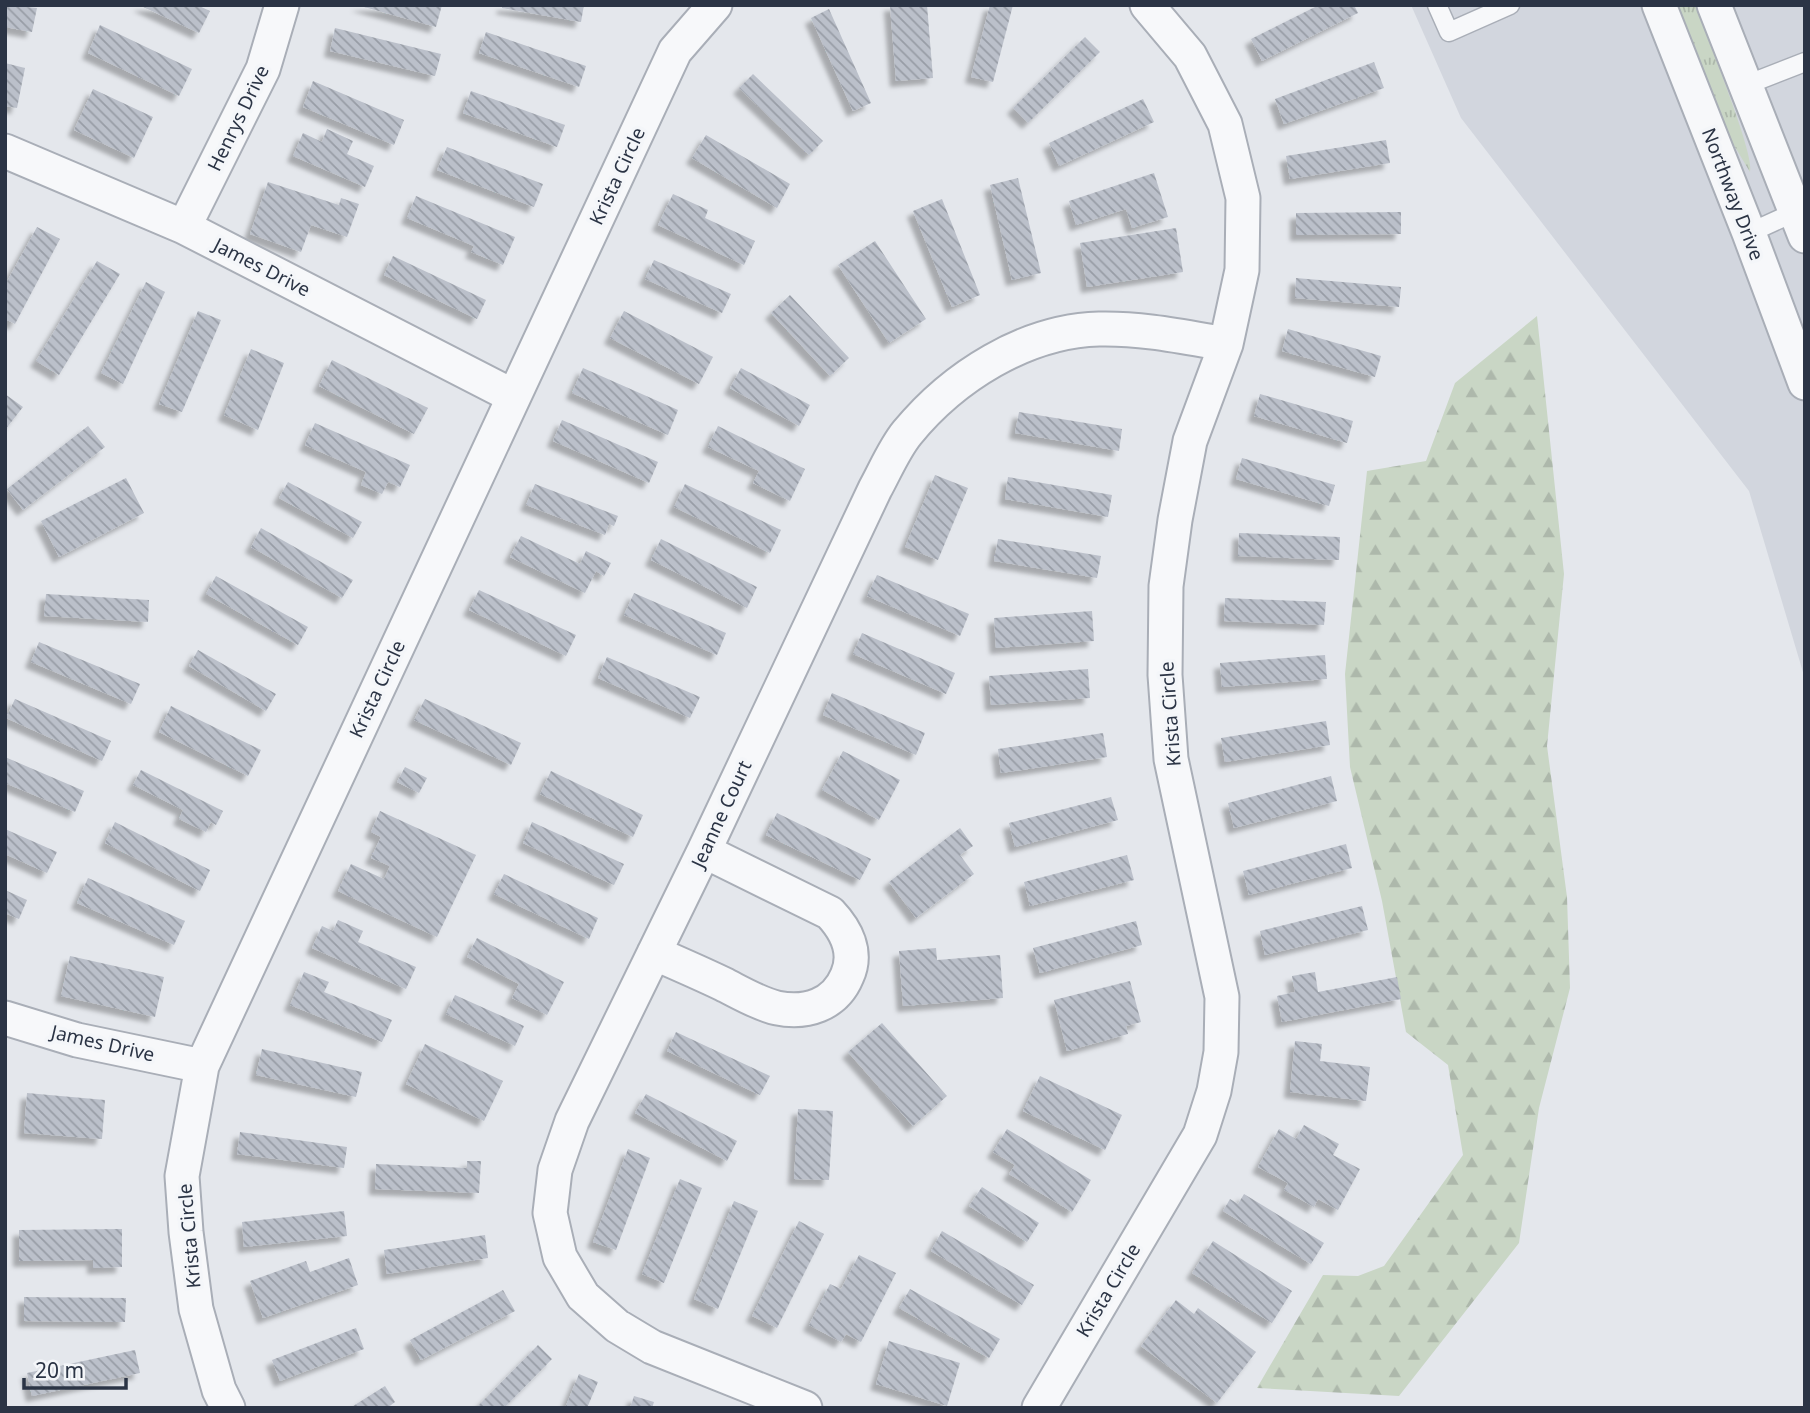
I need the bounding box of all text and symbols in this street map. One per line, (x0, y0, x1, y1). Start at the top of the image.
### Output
street label: Henrys Drive (201, 61, 275, 175)
street label: Krista Circle (583, 123, 651, 229)
street label: Northway Drive (1696, 124, 1770, 264)
street label: James Drive (207, 231, 315, 302)
street label: Krista Circle (343, 636, 411, 742)
street label: Krista Circle (1153, 661, 1187, 767)
street label: Jeanne Court (684, 756, 757, 874)
street label: James Drive (47, 1018, 157, 1068)
street label: Krista Circle (171, 1182, 207, 1290)
street label: Krista Circle (1070, 1238, 1146, 1342)
scale bar (24, 1346, 126, 1390)
text: 20 m (35, 1356, 84, 1384)

